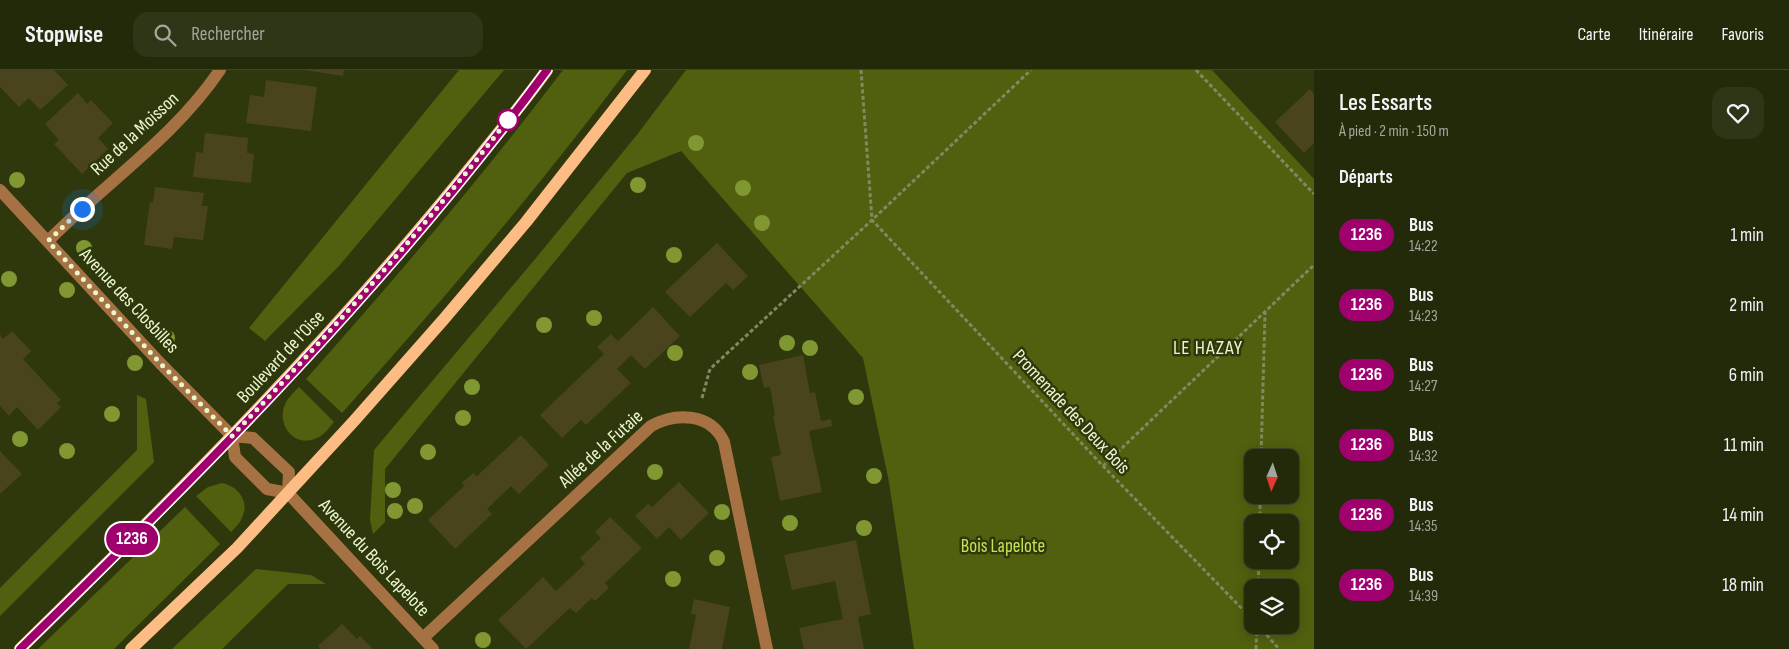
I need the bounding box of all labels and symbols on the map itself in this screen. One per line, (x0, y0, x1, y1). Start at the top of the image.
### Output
street label: Rue de la Moisson (86, 87, 184, 181)
unlabelled marker (497, 109, 519, 131)
your location (70, 197, 95, 222)
street label: Avenue des Closbilles (74, 243, 184, 358)
street label: Boulevard de l'Oise (232, 306, 330, 408)
district label: LE HAZAY (1173, 336, 1243, 360)
street label: Promenade des Deux Bois (1007, 345, 1135, 479)
street label: Allée de la Futaie (553, 405, 648, 494)
north arrow (1244, 449, 1299, 504)
street label: Avenue du Bois Lapelote (313, 494, 434, 622)
line badge: 1236 (97, 523, 167, 555)
park label: Bois Lapelote (961, 535, 1045, 558)

